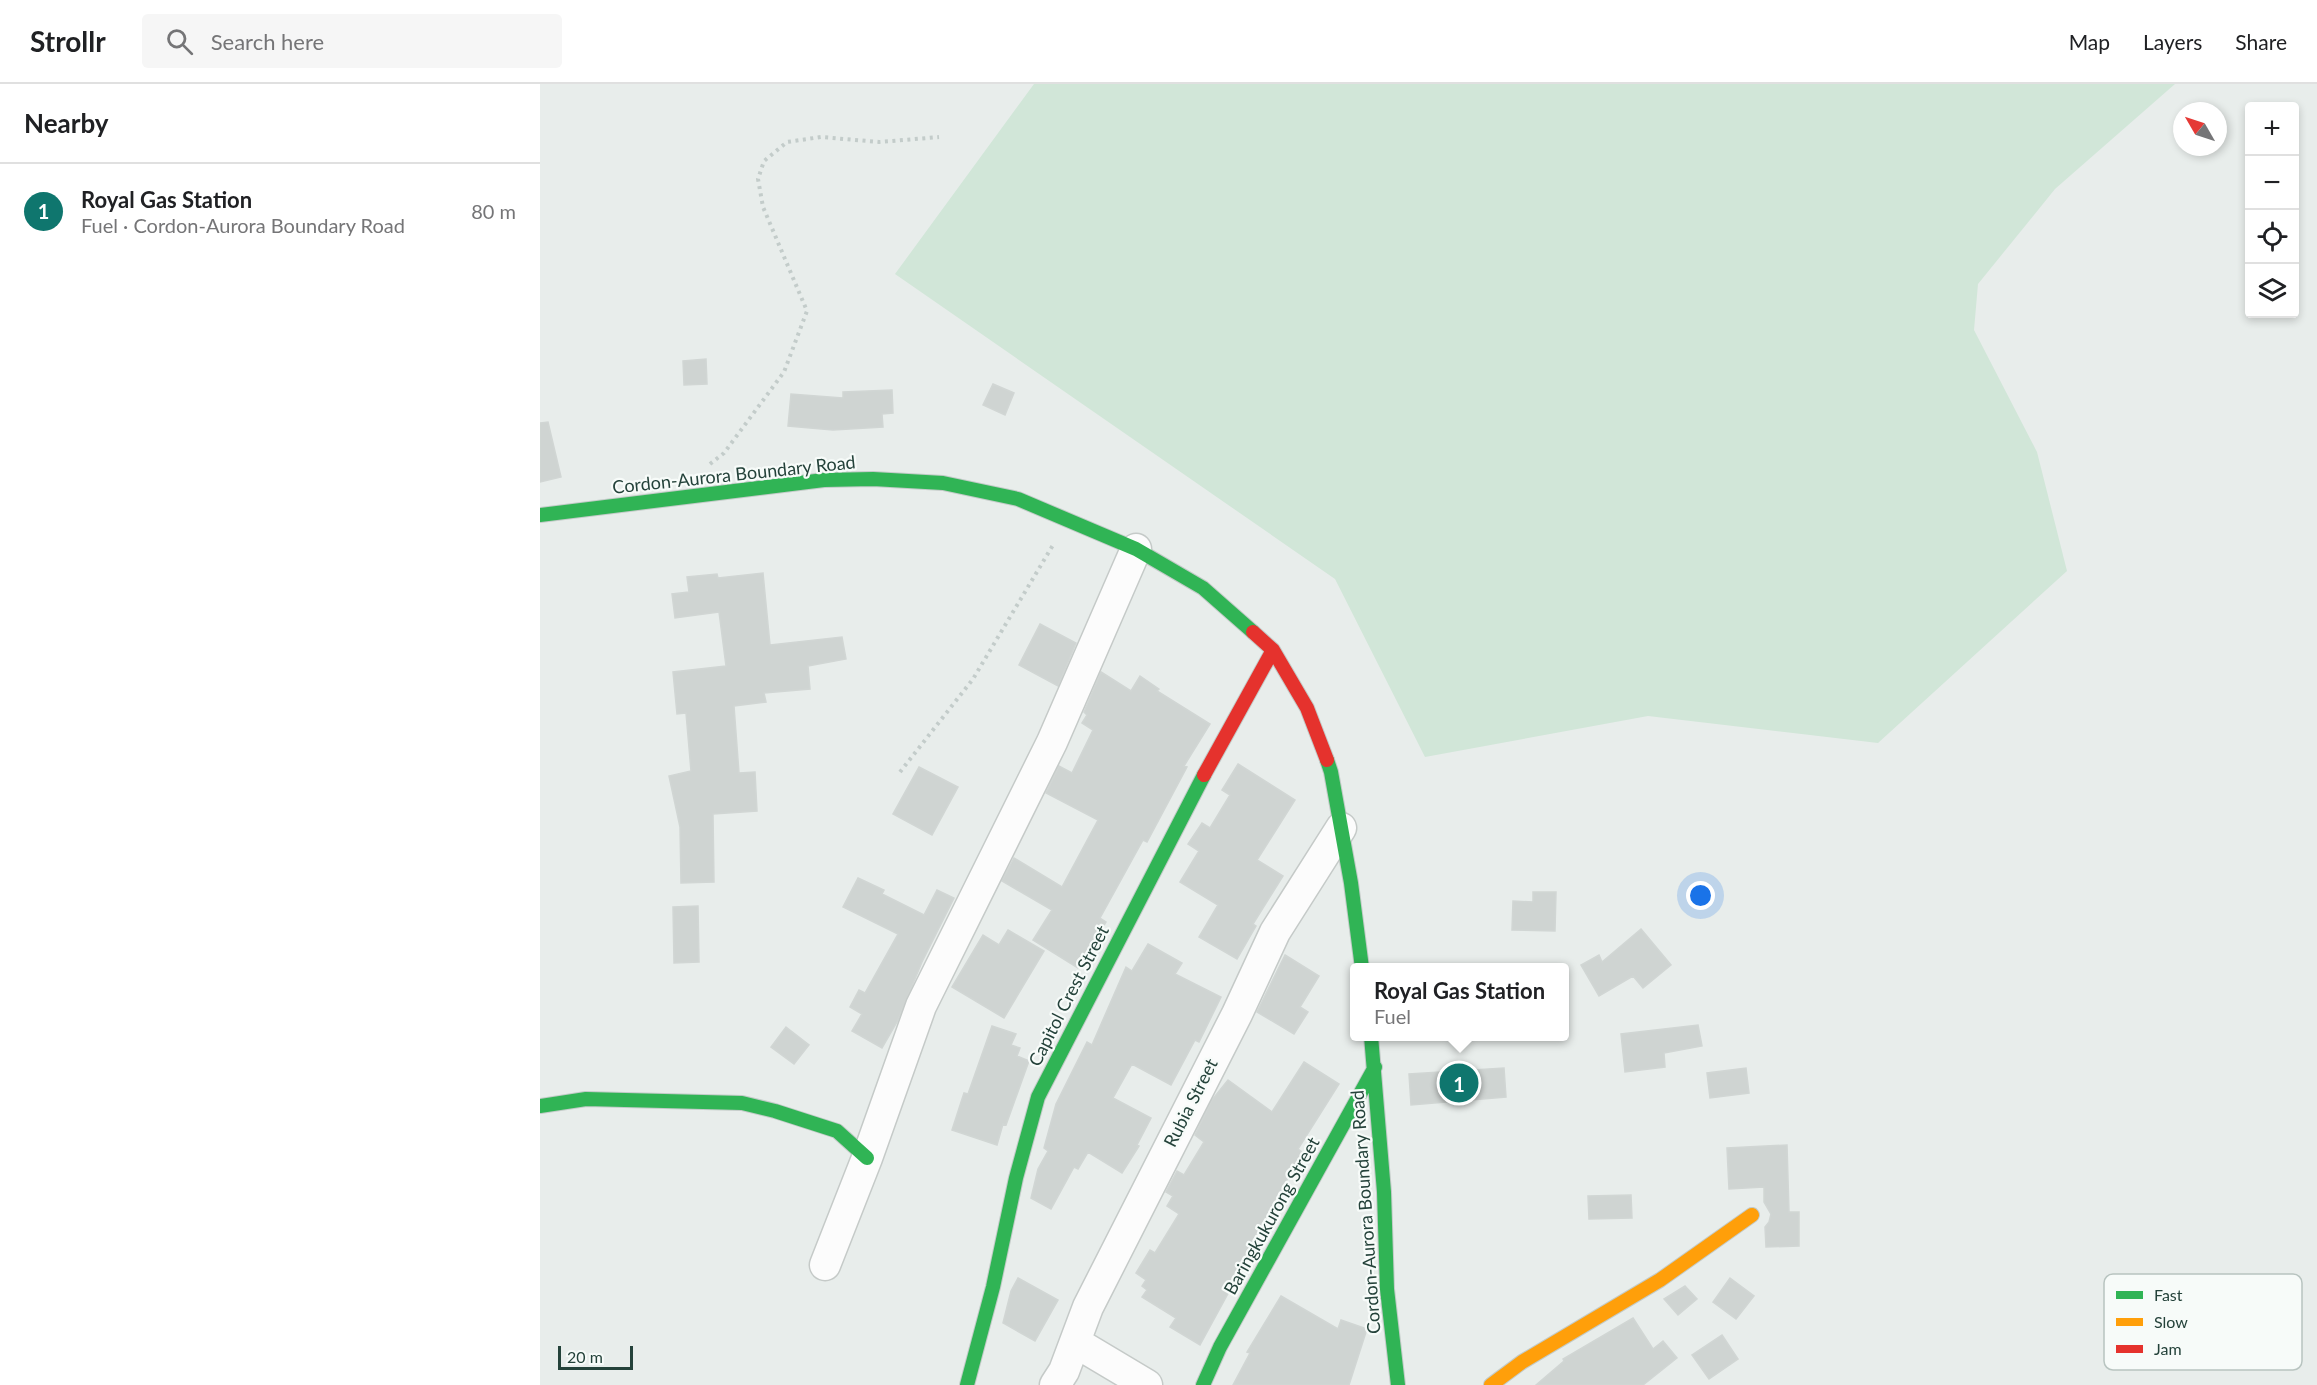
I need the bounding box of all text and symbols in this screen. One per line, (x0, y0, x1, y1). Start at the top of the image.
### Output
search box (142, 14, 562, 68)
text: Strollr (30, 24, 106, 58)
icon: search (163, 25, 196, 58)
text: Search here (211, 28, 324, 55)
text: Map (2069, 29, 2110, 54)
text: Layers (2143, 29, 2202, 54)
text: Share (2235, 29, 2287, 54)
north arrow (2173, 102, 2227, 156)
map controls (2245, 102, 2299, 318)
button: + (2245, 102, 2299, 156)
text: Nearby (24, 107, 109, 139)
button: − (2245, 156, 2299, 210)
text: Royal Gas Station (81, 186, 252, 213)
text: 1 (38, 199, 49, 223)
text: 80 m (471, 199, 516, 223)
button: locate (2245, 210, 2299, 264)
text: Fuel · Cordon-Aurora Boundary Road (81, 213, 405, 237)
button: layers (2245, 264, 2299, 318)
street label: Cordon-Aurora Boundary Road (611, 450, 857, 498)
your location (1686, 881, 1715, 910)
street label: Capitol Crest Street (1023, 921, 1113, 1069)
popup (1350, 963, 1569, 1041)
text: Royal Gas Station (1374, 977, 1545, 1004)
text: Fuel (1374, 1004, 1411, 1028)
street label: Rubia Street (1158, 1054, 1222, 1150)
pin: 1 (1440, 1060, 1478, 1106)
street label: Cordon-Aurora Boundary Road (1346, 1089, 1384, 1335)
street label: Baringkukurong Street (1219, 1132, 1324, 1298)
legend (2104, 1274, 2302, 1370)
text: Fast (2154, 1285, 2183, 1304)
text: Slow (2154, 1312, 2188, 1331)
text: Jam (2154, 1339, 2182, 1358)
scale bar (558, 1343, 633, 1370)
text: 20 m (567, 1347, 603, 1366)

